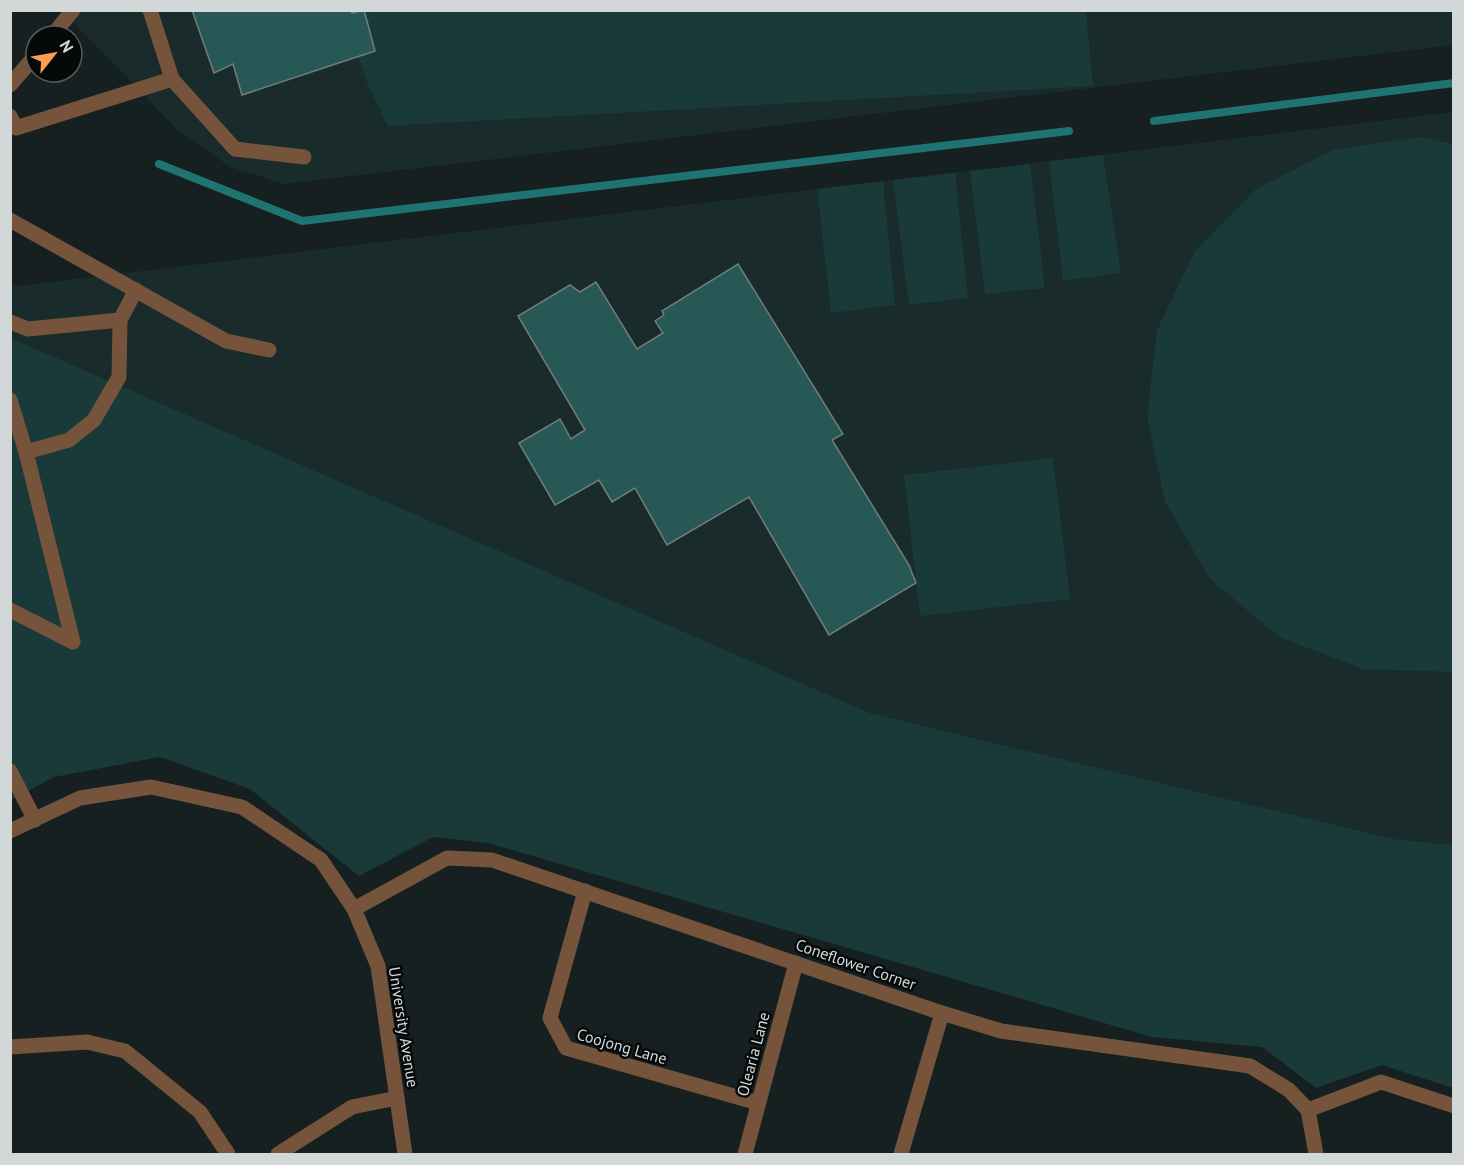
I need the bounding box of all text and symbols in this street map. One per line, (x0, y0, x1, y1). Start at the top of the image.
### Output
north arrow (24, 24, 84, 84)
text: N (56, 37, 78, 56)
street label: Coneflower Corner (793, 934, 919, 994)
street label: University Avenue (385, 965, 423, 1089)
street label: Olearia Lane (732, 1010, 774, 1098)
street label: Coojong Lane (575, 1024, 669, 1068)

